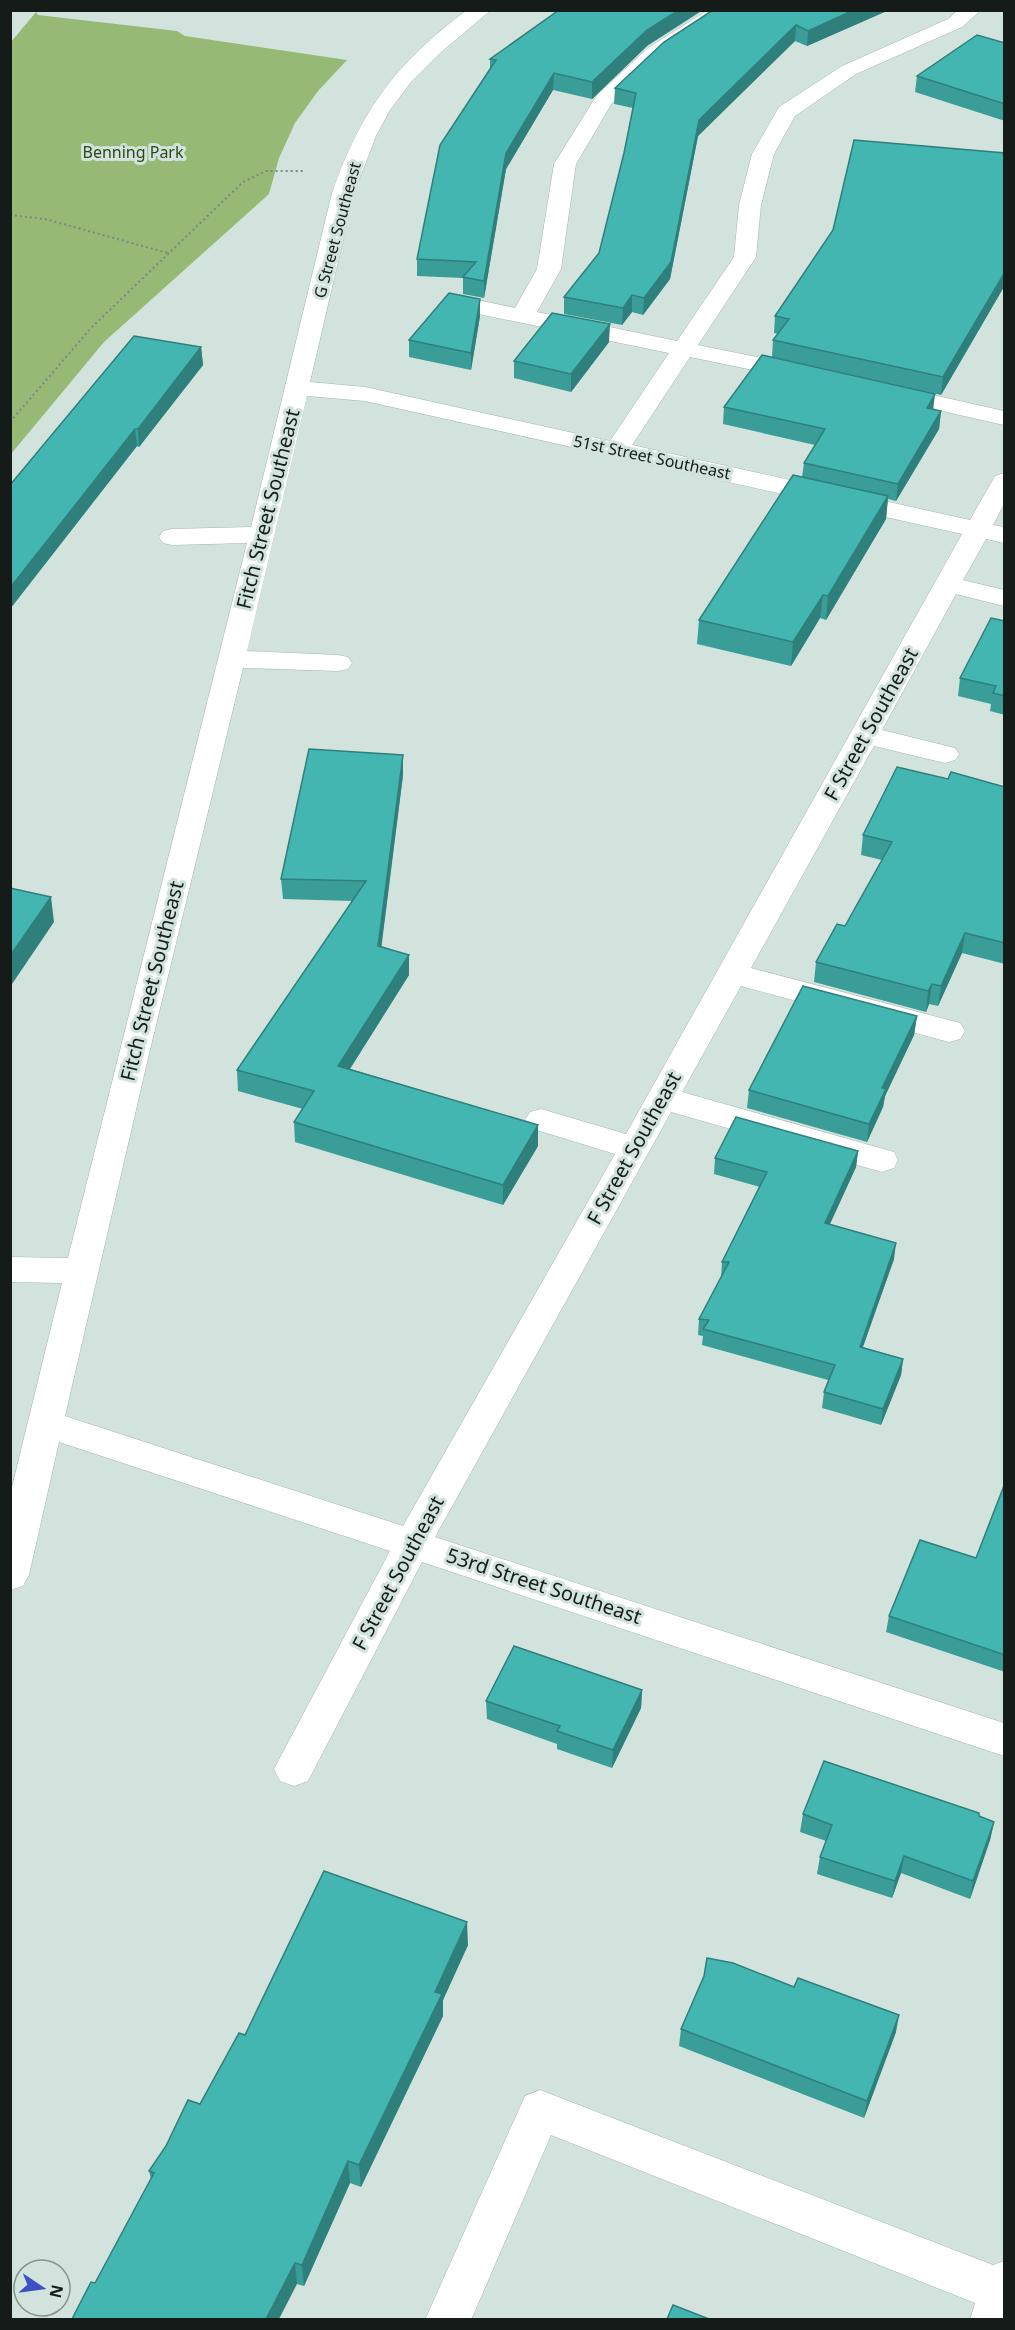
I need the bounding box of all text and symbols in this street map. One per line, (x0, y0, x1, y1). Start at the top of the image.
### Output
park label: Benning Park (82, 141, 184, 163)
street label: G Street Southeast (308, 159, 366, 301)
street label: Fitch Street Southeast (230, 406, 305, 612)
street label: 51st Street Southeast (571, 430, 733, 484)
street label: F Street Southeast (817, 642, 924, 805)
street label: Fitch Street Southeast (114, 878, 189, 1084)
street label: F Street Southeast (580, 1066, 687, 1229)
street label: F Street Southeast (346, 1491, 450, 1655)
street label: 53rd Street Southeast (443, 1541, 645, 1630)
north arrow (12, 2258, 72, 2318)
text: N (44, 2283, 69, 2300)

